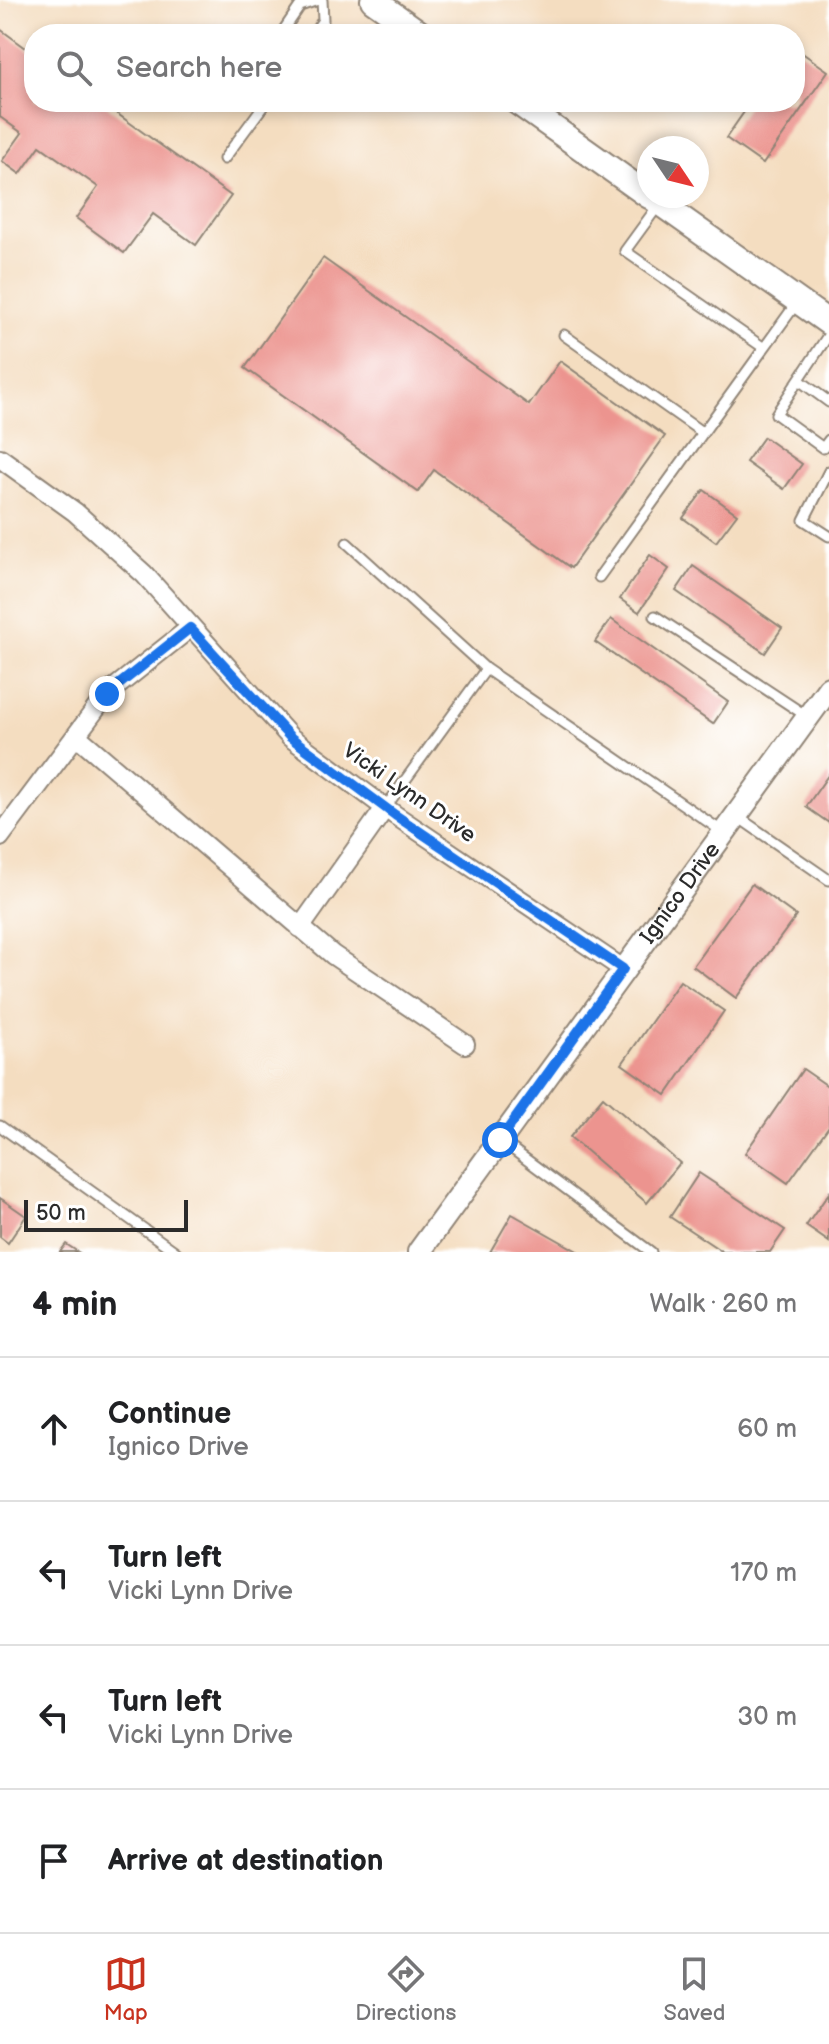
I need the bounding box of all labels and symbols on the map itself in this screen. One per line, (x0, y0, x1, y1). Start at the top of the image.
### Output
north arrow (637, 136, 709, 208)
route end (89, 676, 125, 712)
street label: Vicki Lynn Drive (337, 737, 481, 849)
street label: Ignico Drive (634, 837, 726, 949)
route start (482, 1122, 518, 1158)
scale bar (24, 1196, 188, 1232)

